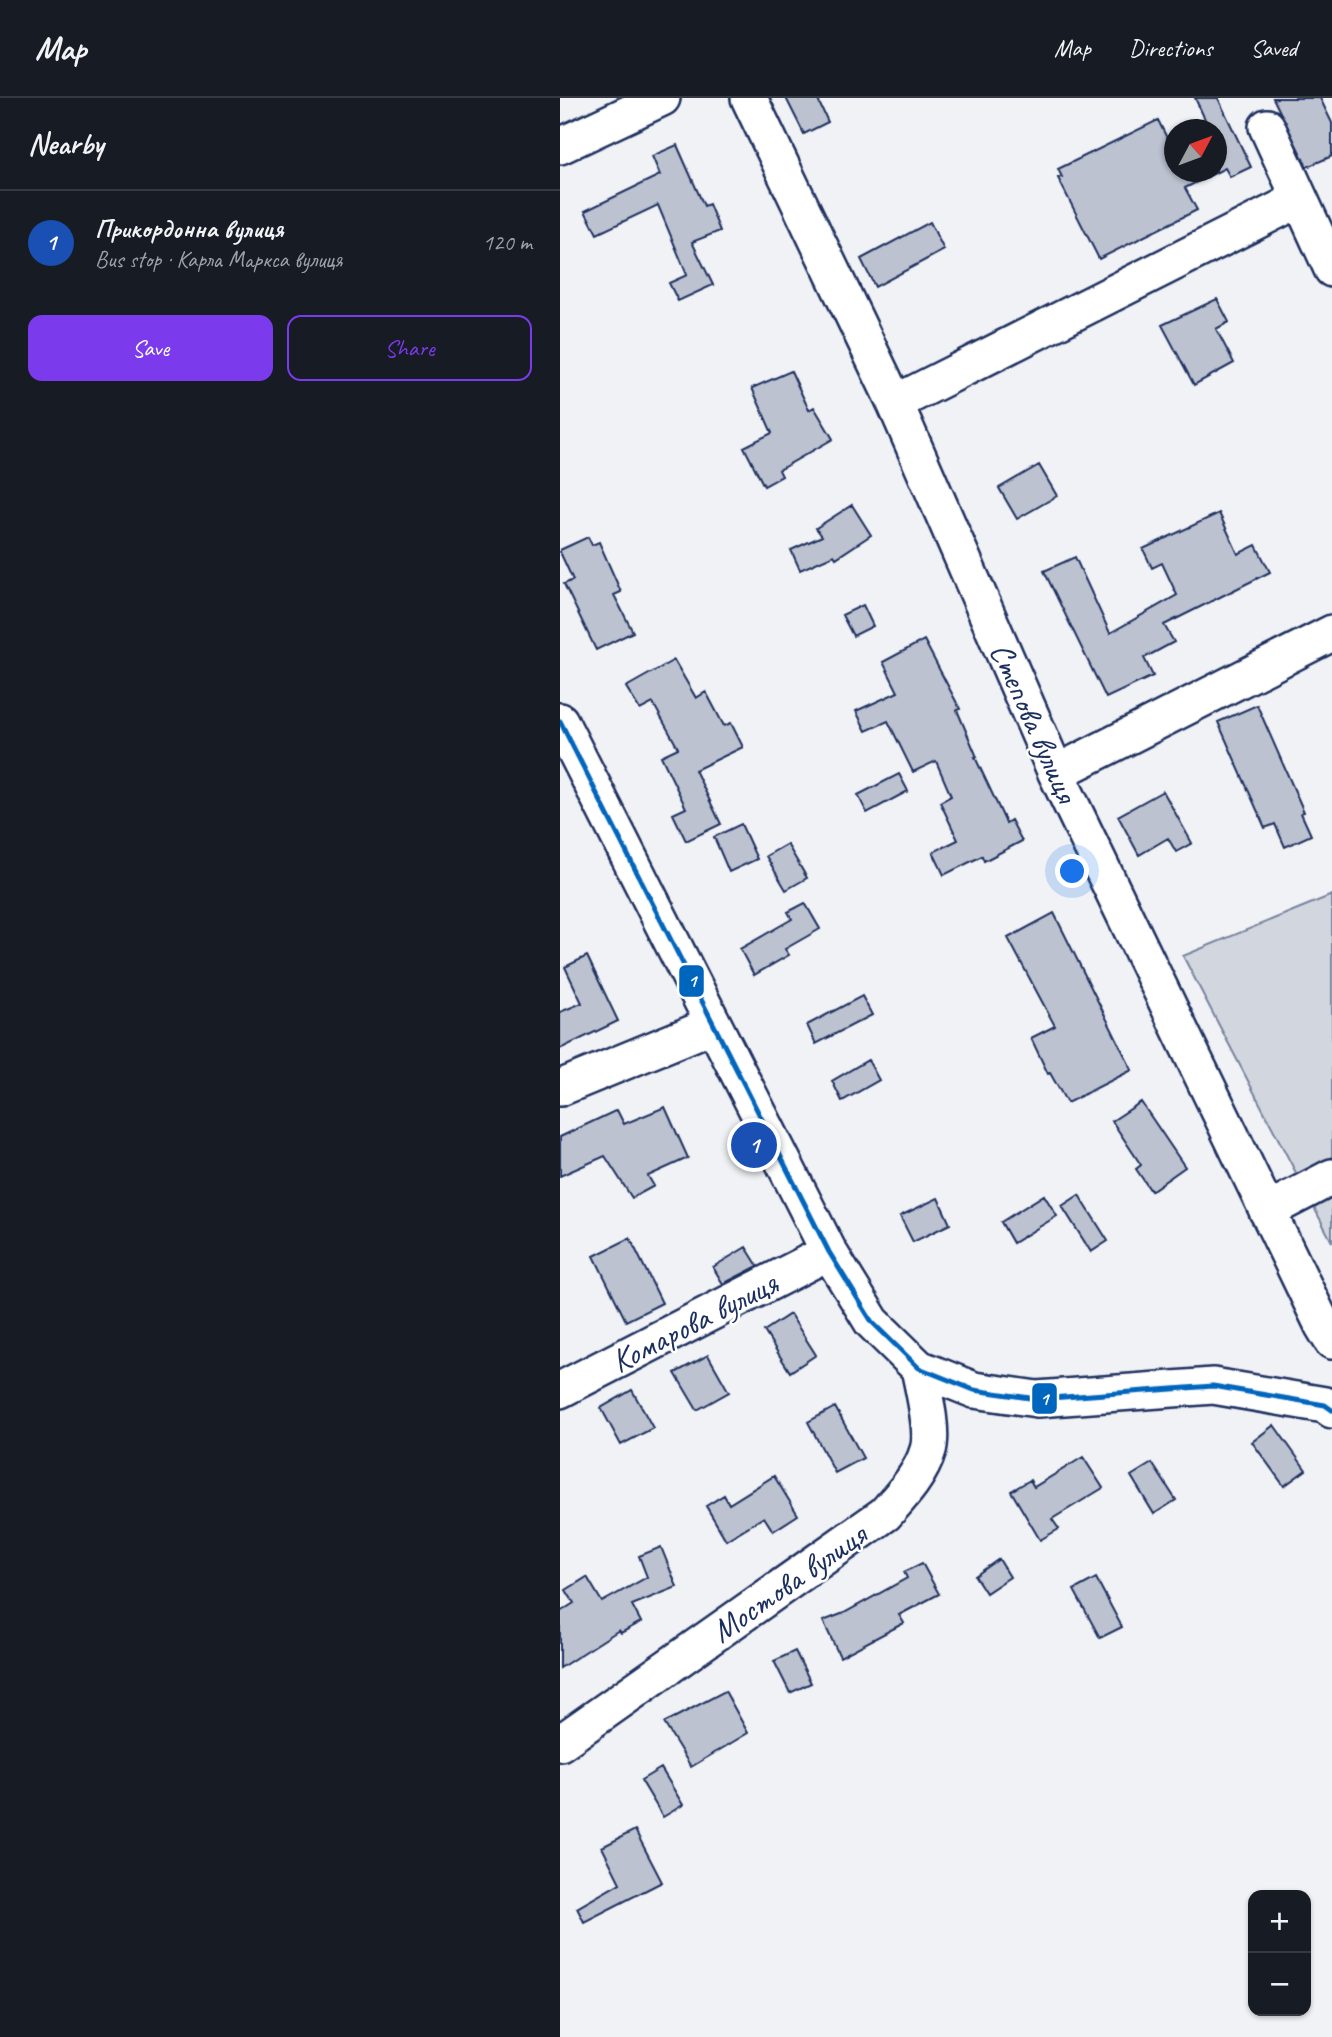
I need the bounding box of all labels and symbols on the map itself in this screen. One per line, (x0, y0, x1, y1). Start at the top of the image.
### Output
north arrow (1164, 119, 1227, 182)
street label: Степова вулиця (980, 636, 1089, 811)
your location (1055, 854, 1089, 888)
line badge: 1 (678, 964, 705, 998)
text: 1 (688, 969, 699, 993)
pin: 1 (731, 1119, 777, 1171)
street label: Комарова вулиця (604, 1262, 786, 1382)
line badge: 1 (1031, 1382, 1058, 1415)
text: 1 (1040, 1387, 1051, 1411)
street label: Мостова вулиця (703, 1512, 877, 1652)

